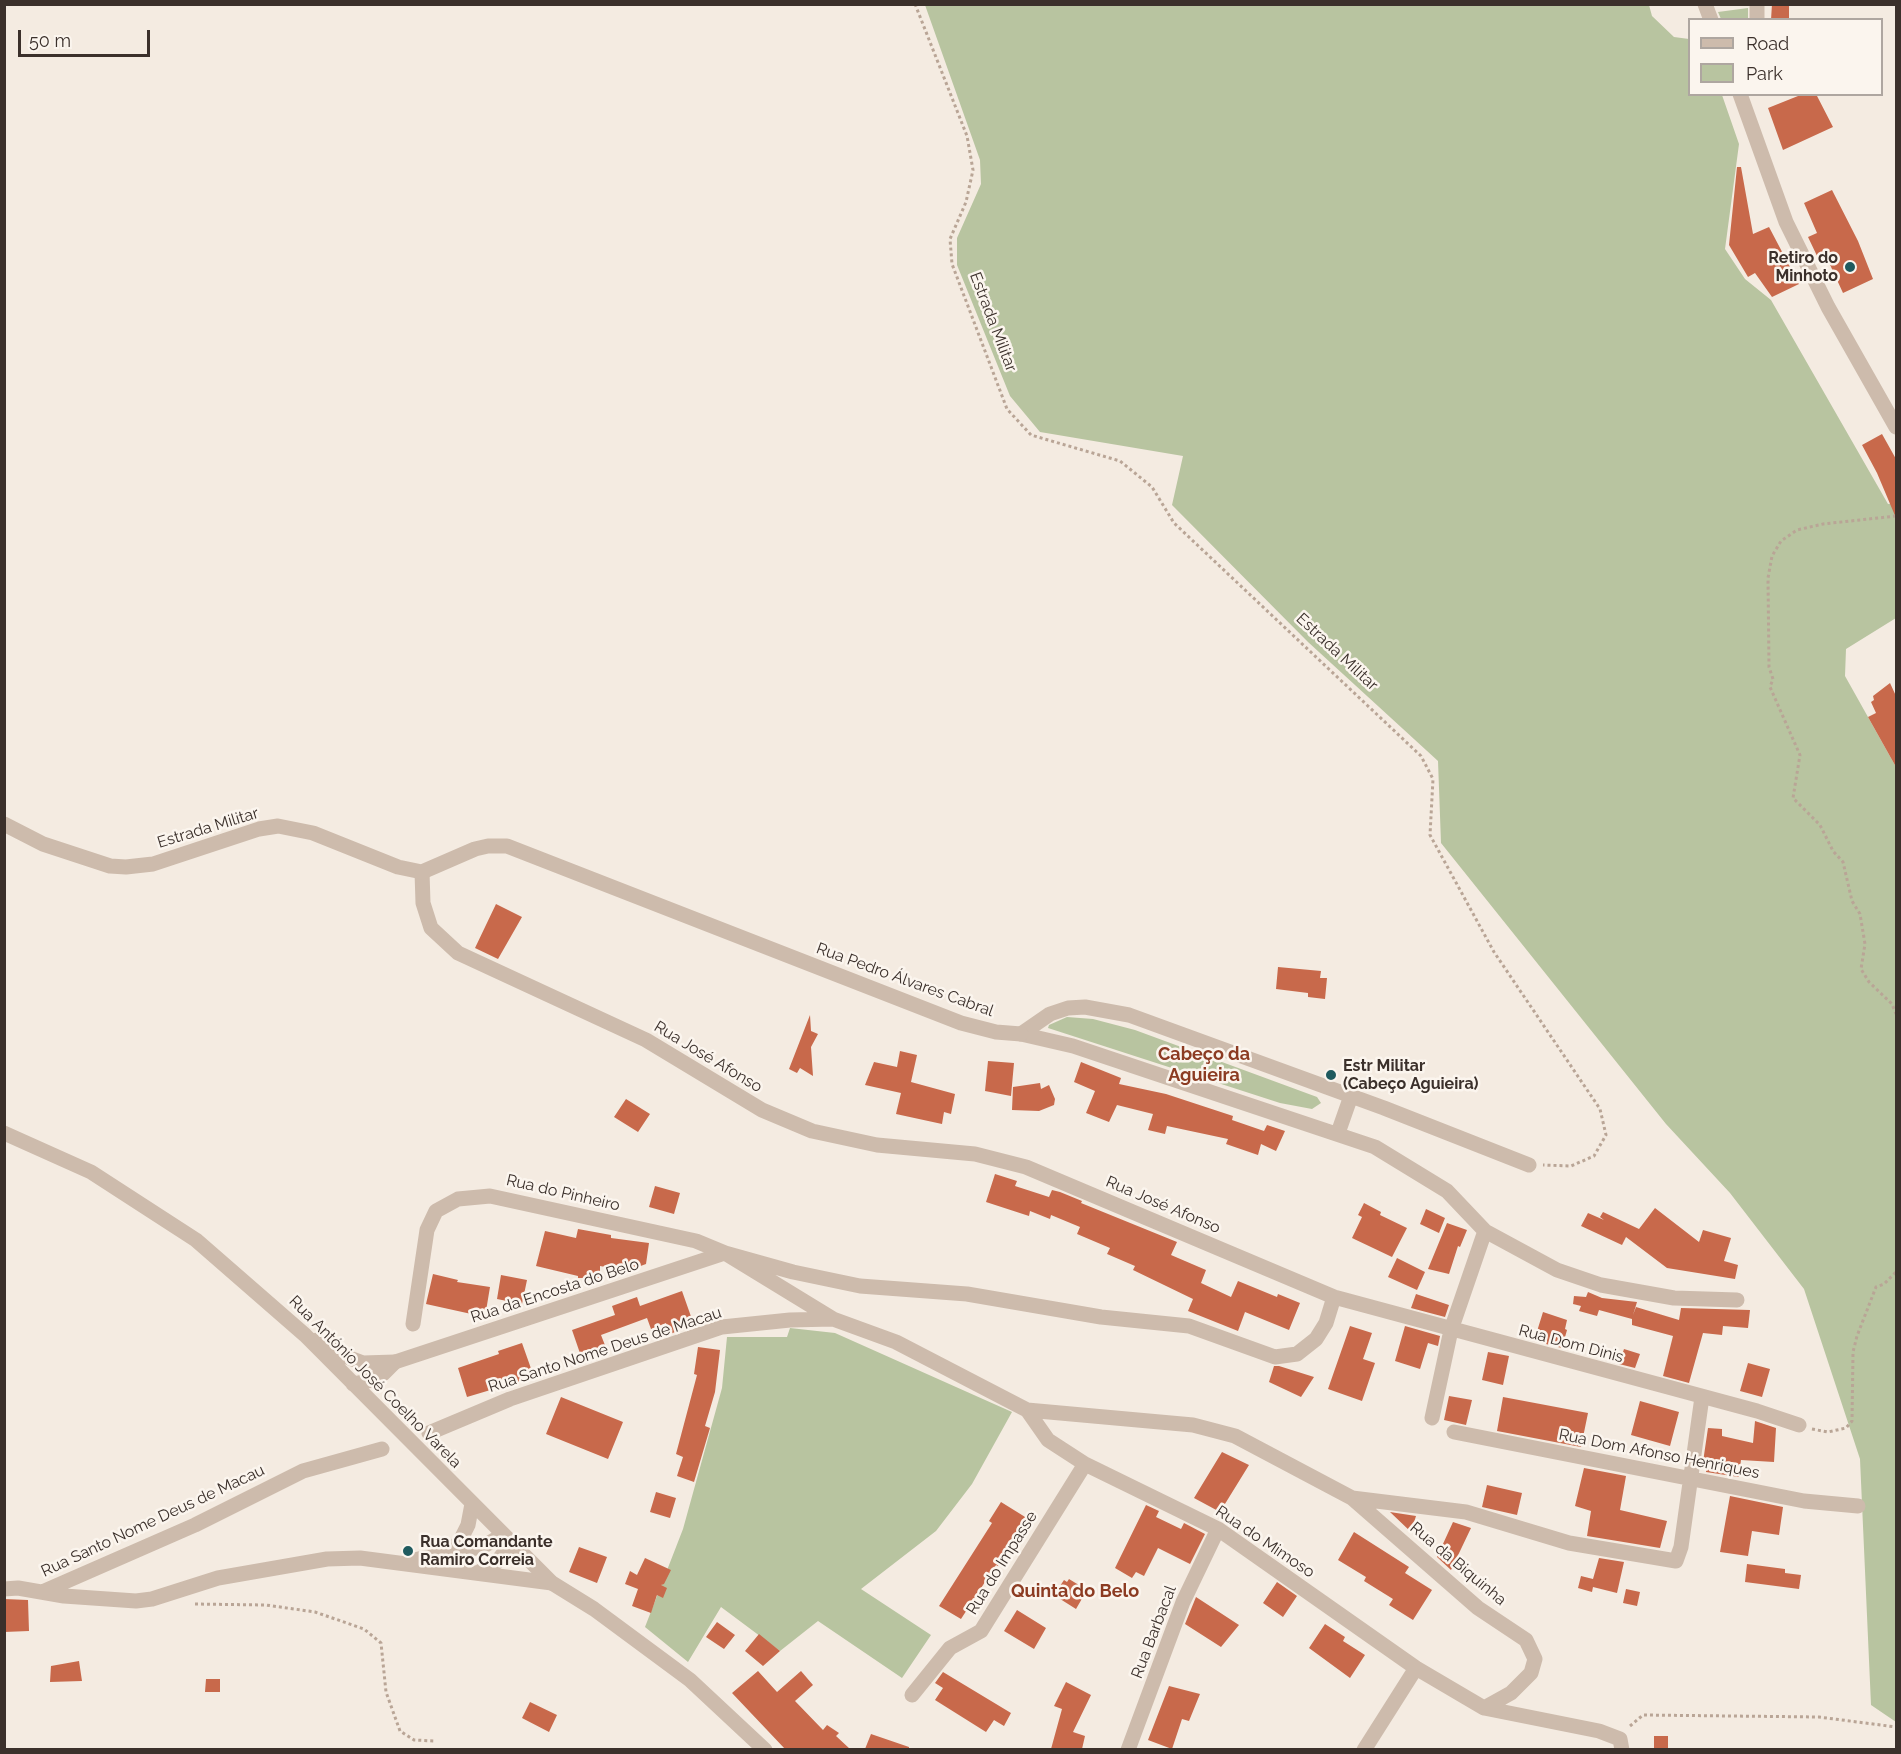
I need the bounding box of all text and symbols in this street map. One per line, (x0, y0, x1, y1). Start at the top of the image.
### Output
scale bar (21, 18, 153, 56)
legend (1688, 18, 1883, 96)
text: 50 m (29, 30, 71, 51)
text: Road (1746, 33, 1789, 54)
text: Park (1746, 63, 1783, 84)
place label: Retiro do Minhoto (1768, 248, 1838, 286)
marker: Retiro do Minhoto (1843, 260, 1857, 274)
street label: Estrada Militar (965, 270, 1021, 374)
street label: Estrada Militar (1292, 609, 1382, 695)
street label: Estrada Militar (155, 803, 261, 853)
street label: Rua Pedro Álvares Cabral (814, 939, 996, 1021)
street label: Rua José Afonso (651, 1017, 765, 1097)
district label: Cabeço da Aguieira (1158, 1044, 1250, 1086)
place label: Estr Militar (Cabeço Aguieira) (1343, 1056, 1479, 1094)
marker: Estr Militar (Cabeço Aguieira) (1324, 1068, 1338, 1082)
street label: Rua do Pinheiro (504, 1171, 622, 1215)
street label: Rua José Afonso (1103, 1172, 1223, 1238)
street label: Rua da Encosta do Belo (468, 1255, 642, 1327)
street label: Rua António José Coelho Varela (285, 1292, 465, 1472)
street label: Rua Santo Nome Deus de Macau (486, 1303, 724, 1397)
street label: Rua Dom Dinis (1516, 1321, 1626, 1367)
street label: Rua Dom Afonso Henriques (1557, 1425, 1761, 1483)
street label: Rua Santo Nome Deus de Macau (38, 1461, 268, 1581)
street label: Rua do Mimoso (1212, 1502, 1318, 1582)
street label: Rua do Impasse (963, 1508, 1041, 1618)
street label: Rua da Biquinha (1406, 1518, 1510, 1610)
place label: Rua Comandante Ramiro Correia (420, 1532, 553, 1570)
marker: Rua Comandante Ramiro Correia (401, 1544, 415, 1558)
district label: Quinta do Belo (1011, 1581, 1139, 1603)
street label: Rua Barbacal (1127, 1583, 1181, 1681)

